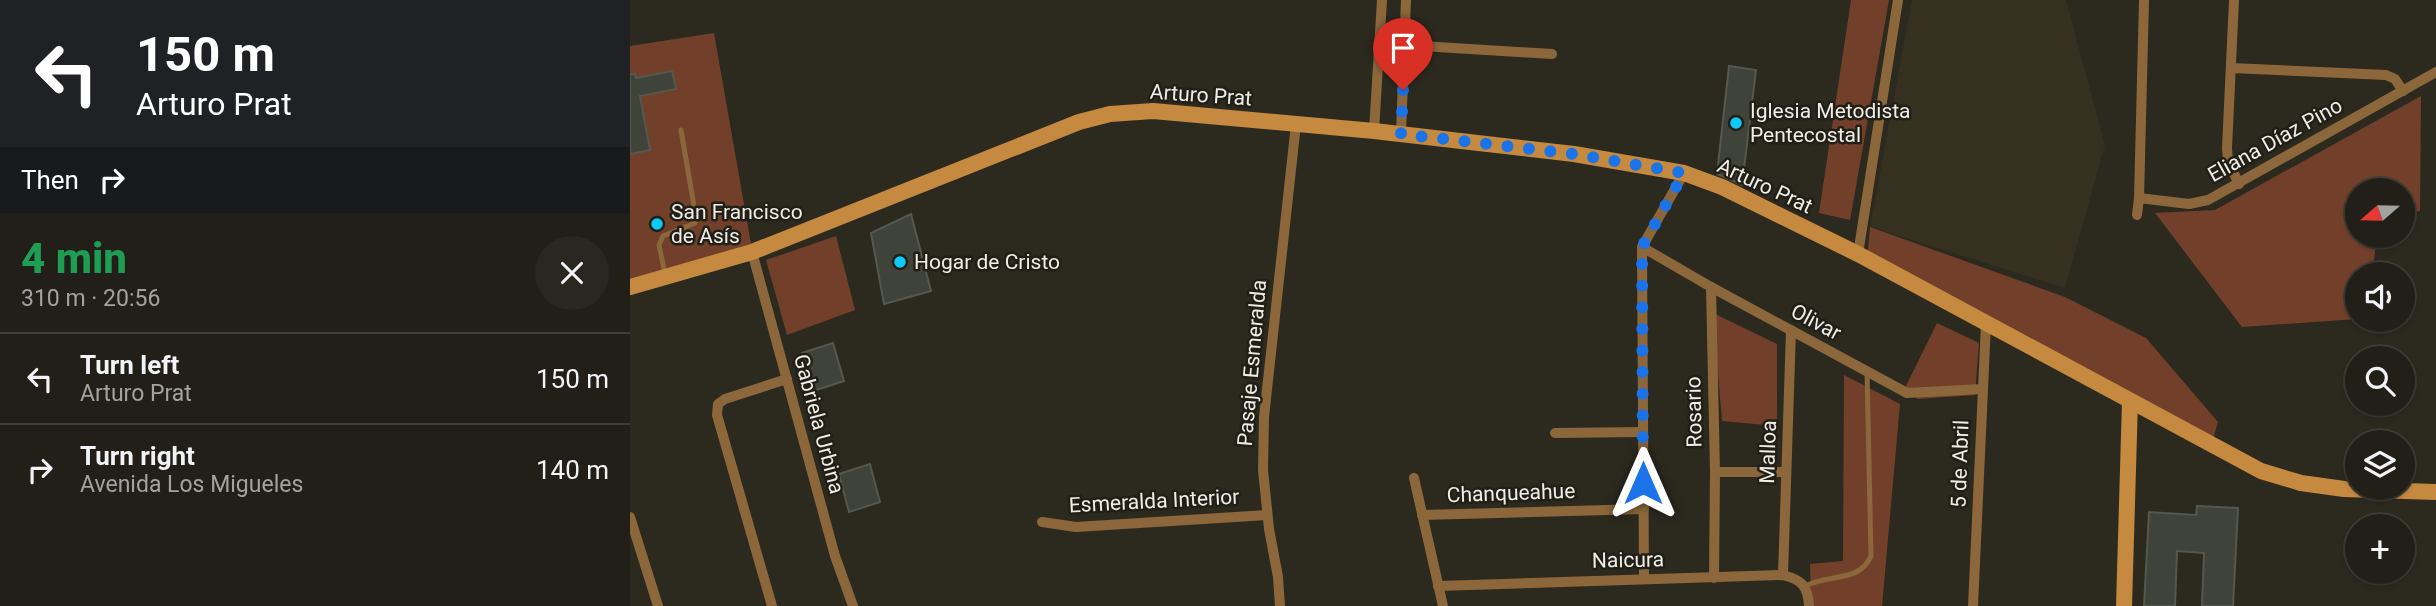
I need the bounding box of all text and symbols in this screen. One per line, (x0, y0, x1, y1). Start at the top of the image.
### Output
pin (1373, 18, 1433, 90)
text: 150 m (136, 26, 275, 83)
icon: left (21, 28, 112, 119)
icon: arrive (1384, 29, 1422, 67)
street label: Arturo Prat (1149, 79, 1253, 111)
text: Arturo Prat (136, 85, 292, 123)
street label: Eliana Díaz Pino (2204, 93, 2346, 187)
place label: Iglesia Metodista Pentecostal (1750, 99, 1911, 147)
marker: Iglesia Metodista Pentecostal (1728, 115, 1744, 131)
street label: Arturo Prat (1714, 154, 1816, 219)
icon: right (93, 161, 131, 199)
text: Then (21, 165, 79, 195)
north arrow (2345, 178, 2415, 248)
map controls (2345, 178, 2415, 584)
place label: San Francisco de Asís (671, 200, 803, 248)
marker: San Francisco de Asís (649, 216, 665, 232)
text: 4 min (21, 234, 127, 283)
button: close (535, 236, 609, 310)
place label: Hogar de Cristo (914, 250, 1060, 274)
marker: Hogar de Cristo (892, 254, 908, 270)
button: sound (2345, 262, 2415, 332)
street label: Pasaje Esmeralda (1233, 279, 1271, 447)
text: 310 m · 20:56 (21, 285, 160, 312)
street label: Olivar (1787, 299, 1845, 345)
button: search (2345, 346, 2415, 416)
text: Turn left (80, 350, 179, 380)
street label: Gabriela Urbina (789, 352, 849, 496)
icon: left (21, 360, 59, 398)
text: 150 m (536, 364, 609, 394)
street label: Rosario (1681, 376, 1707, 448)
text: Arturo Prat (80, 380, 192, 407)
street label: Malloa (1755, 420, 1781, 484)
street label: 5 de Abril (1946, 420, 1974, 508)
button: layers (2345, 430, 2415, 500)
text: Turn right (80, 441, 195, 471)
position arrow (1606, 446, 1680, 520)
icon: right (21, 451, 59, 489)
text: 140 m (536, 455, 609, 485)
text: Avenida Los Migueles (80, 471, 303, 498)
street label: Chanqueahue (1446, 479, 1576, 507)
street label: Esmeralda Interior (1068, 485, 1240, 517)
button: + (2345, 514, 2415, 584)
street label: Naicura (1592, 547, 1664, 573)

